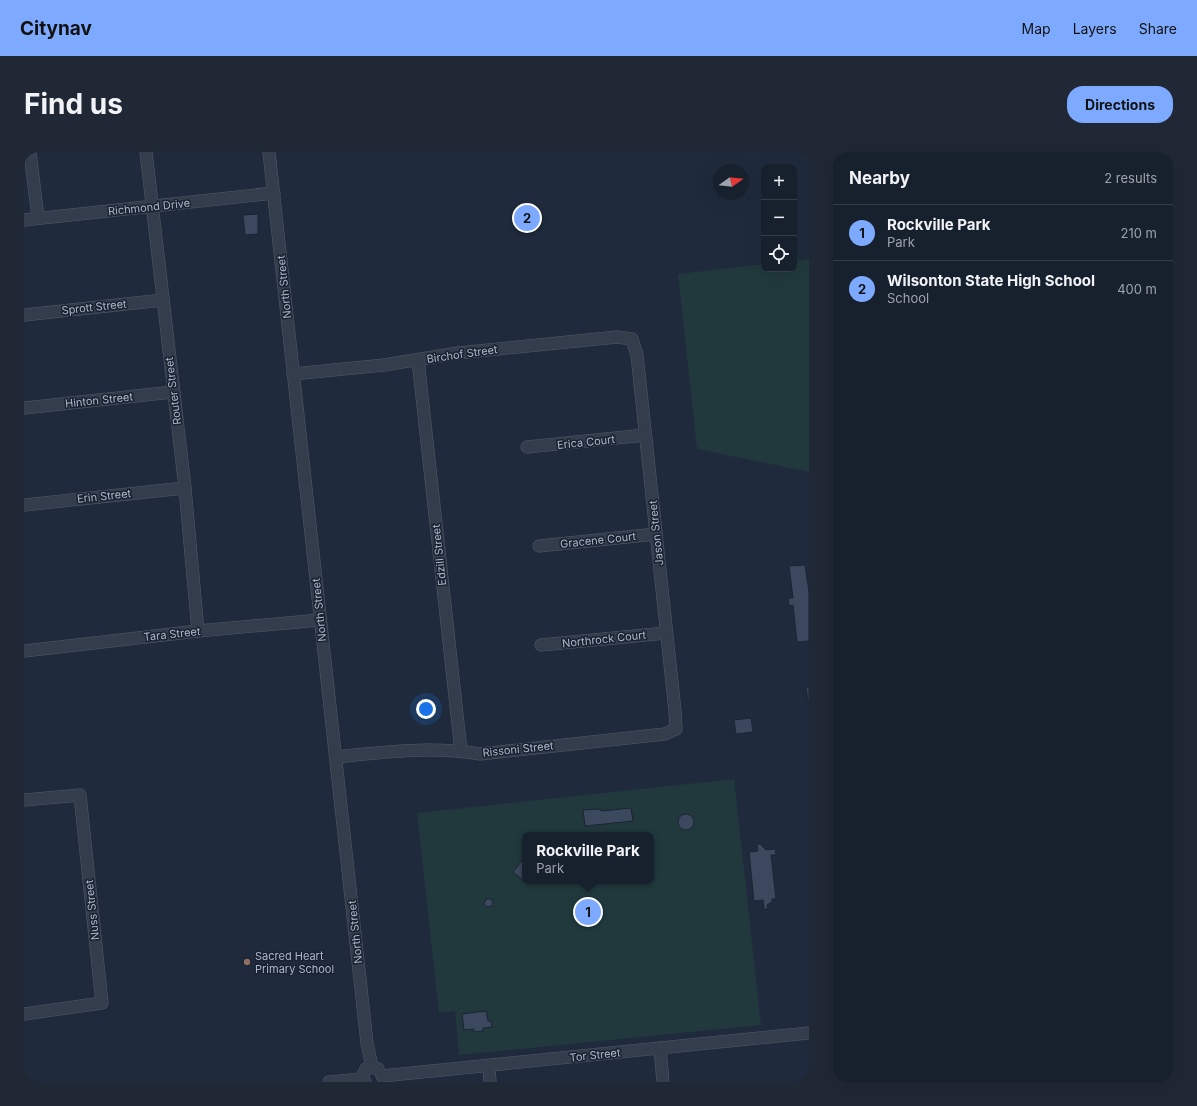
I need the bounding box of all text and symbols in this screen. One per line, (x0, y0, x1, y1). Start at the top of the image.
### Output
text: Citynav (20, 17, 92, 40)
text: Map (1022, 20, 1051, 37)
text: Layers (1073, 20, 1117, 37)
text: Share (1139, 20, 1177, 37)
button: Directions (1067, 86, 1173, 123)
text: Find us (24, 87, 123, 121)
north arrow (713, 164, 749, 200)
map controls (761, 164, 797, 272)
button: + (761, 164, 797, 200)
text: Nearby (849, 168, 910, 188)
text: 2 results (1104, 170, 1157, 186)
street label: Richmond Drive (107, 196, 191, 218)
button: − (761, 200, 797, 236)
pin: 2 (514, 203, 540, 233)
text: Rockville Park (887, 215, 990, 234)
text: 1 (859, 225, 865, 241)
text: 210 m (1121, 225, 1157, 241)
text: Park (887, 234, 915, 250)
button: locate (761, 236, 797, 272)
street label: North Street (274, 254, 294, 319)
text: Wilsonton State High School (887, 271, 1095, 290)
text: 2 (858, 281, 866, 297)
text: 400 m (1117, 281, 1157, 297)
text: School (887, 290, 929, 306)
street label: Sprott Street (61, 297, 128, 317)
street label: Birchof Street (426, 342, 499, 366)
street label: Router Street (162, 356, 184, 426)
street label: Hinton Street (64, 389, 134, 411)
street label: Erica Court (556, 432, 616, 452)
street label: Erin Street (76, 486, 132, 506)
street label: Jason Street (646, 499, 666, 566)
street label: Edzill Street (429, 523, 449, 586)
street label: Gracene Court (559, 529, 637, 551)
street label: North Street (309, 577, 329, 642)
street label: Tara Street (143, 624, 201, 644)
street label: Northrock Court (561, 628, 647, 650)
your location (416, 699, 436, 719)
street label: Rissoni Street (482, 738, 555, 760)
popup (522, 832, 654, 884)
text: Rockville Park (536, 841, 640, 860)
text: Park (536, 860, 564, 876)
street label: Nuss Street (82, 879, 102, 941)
pin: 1 (575, 897, 601, 927)
street label: North Street (345, 899, 365, 964)
place label: Sacred Heart Primary School (255, 949, 334, 976)
marker: Sacred Heart Primary School (242, 957, 252, 967)
street label: Tor Street (569, 1045, 622, 1065)

